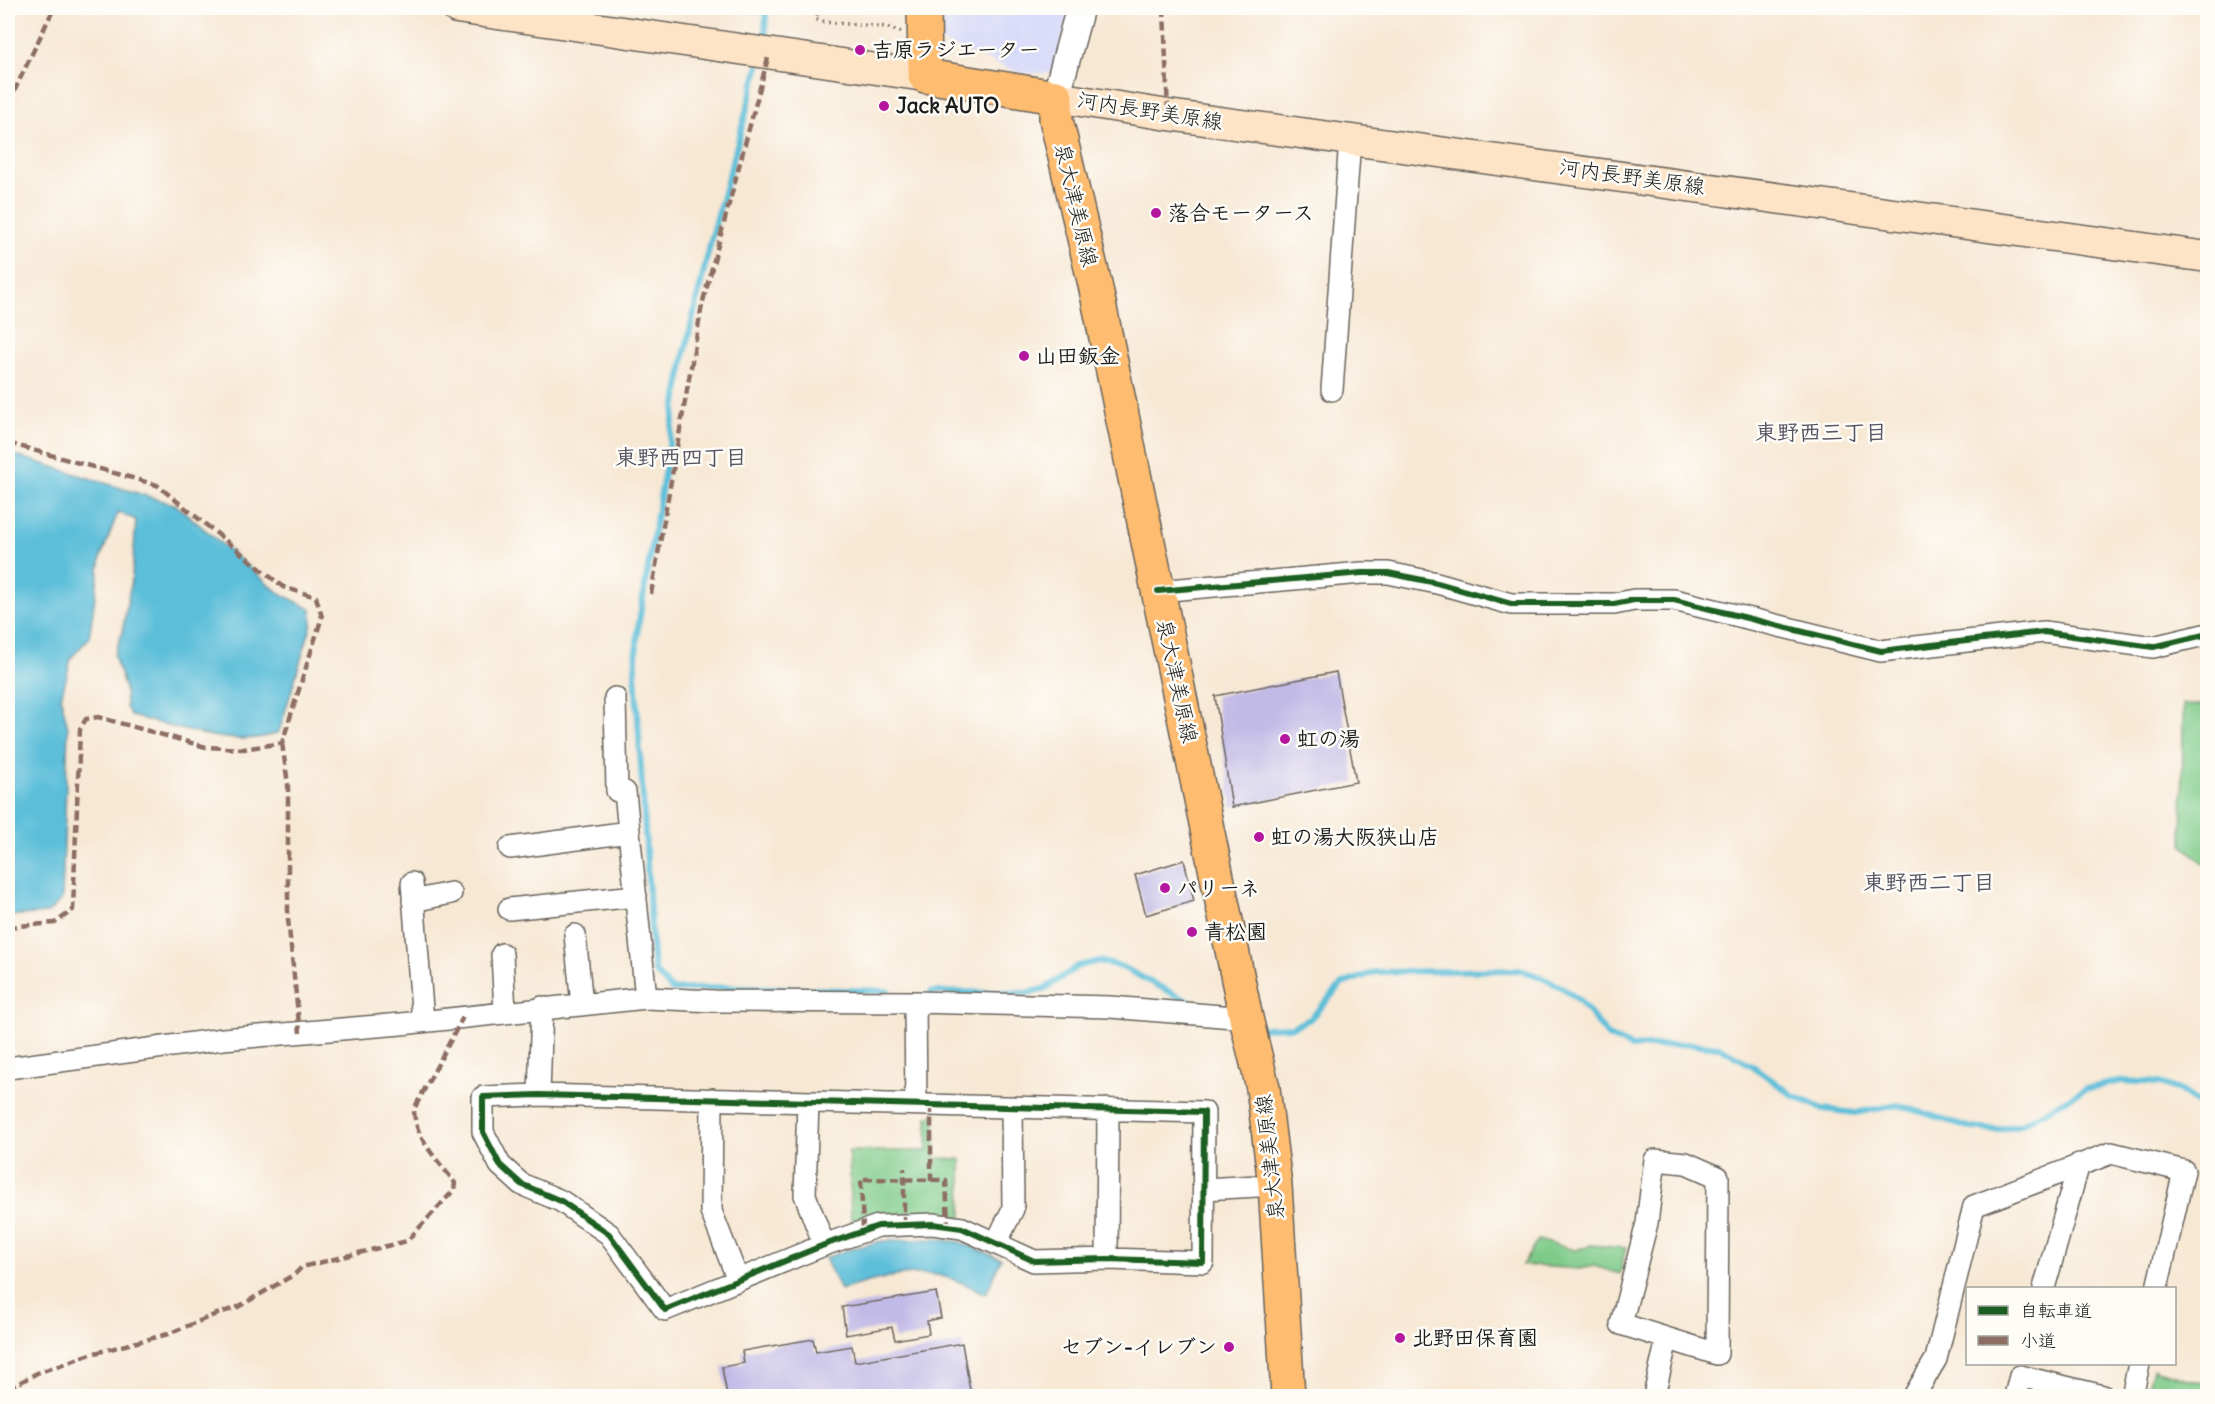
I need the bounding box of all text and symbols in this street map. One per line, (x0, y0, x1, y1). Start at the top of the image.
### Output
place label: 吉原ラジエーター (872, 36, 1040, 63)
marker: 吉原ラジエーター (853, 43, 867, 57)
street label: 河内長野美原線 (1075, 86, 1225, 135)
place label: Jack AUTO (896, 92, 999, 119)
marker: Jack AUTO (877, 99, 891, 113)
street label: 泉大津美原線 (1049, 140, 1104, 269)
street label: 河内長野美原線 (1557, 153, 1707, 200)
place label: 落合モータース (1168, 199, 1314, 226)
marker: 落合モータース (1149, 206, 1163, 220)
place label: 山田鈑金 (1036, 342, 1120, 369)
marker: 山田鈑金 (1017, 349, 1031, 363)
district label: 東野西三丁目 (1755, 418, 1887, 446)
district label: 東野西四丁目 (615, 443, 747, 471)
street label: 泉大津美原線 (1151, 616, 1204, 745)
place label: 虹の湯 (1297, 725, 1360, 752)
marker: 虹の湯 (1278, 732, 1292, 746)
place label: 虹の湯大阪狭山店 (1271, 823, 1439, 850)
marker: 虹の湯大阪狭山店 (1252, 830, 1266, 844)
district label: 東野西二丁目 (1863, 868, 1995, 896)
place label: パリーネ (1177, 874, 1260, 901)
marker: パリーネ (1158, 881, 1172, 895)
place label: 青松園 (1204, 918, 1267, 945)
marker: 青松園 (1185, 925, 1199, 939)
street label: 泉大津美原線 (1249, 1093, 1290, 1221)
legend (1966, 1287, 2176, 1365)
text: 自転車道 (2020, 1299, 2092, 1322)
place label: 北野田保育園 (1412, 1324, 1538, 1351)
text: 小道 (2020, 1329, 2056, 1352)
marker: 北野田保育園 (1393, 1331, 1407, 1345)
place label: セブン-イレブン (1061, 1333, 1217, 1360)
marker: セブン-イレブン (1222, 1340, 1236, 1354)

